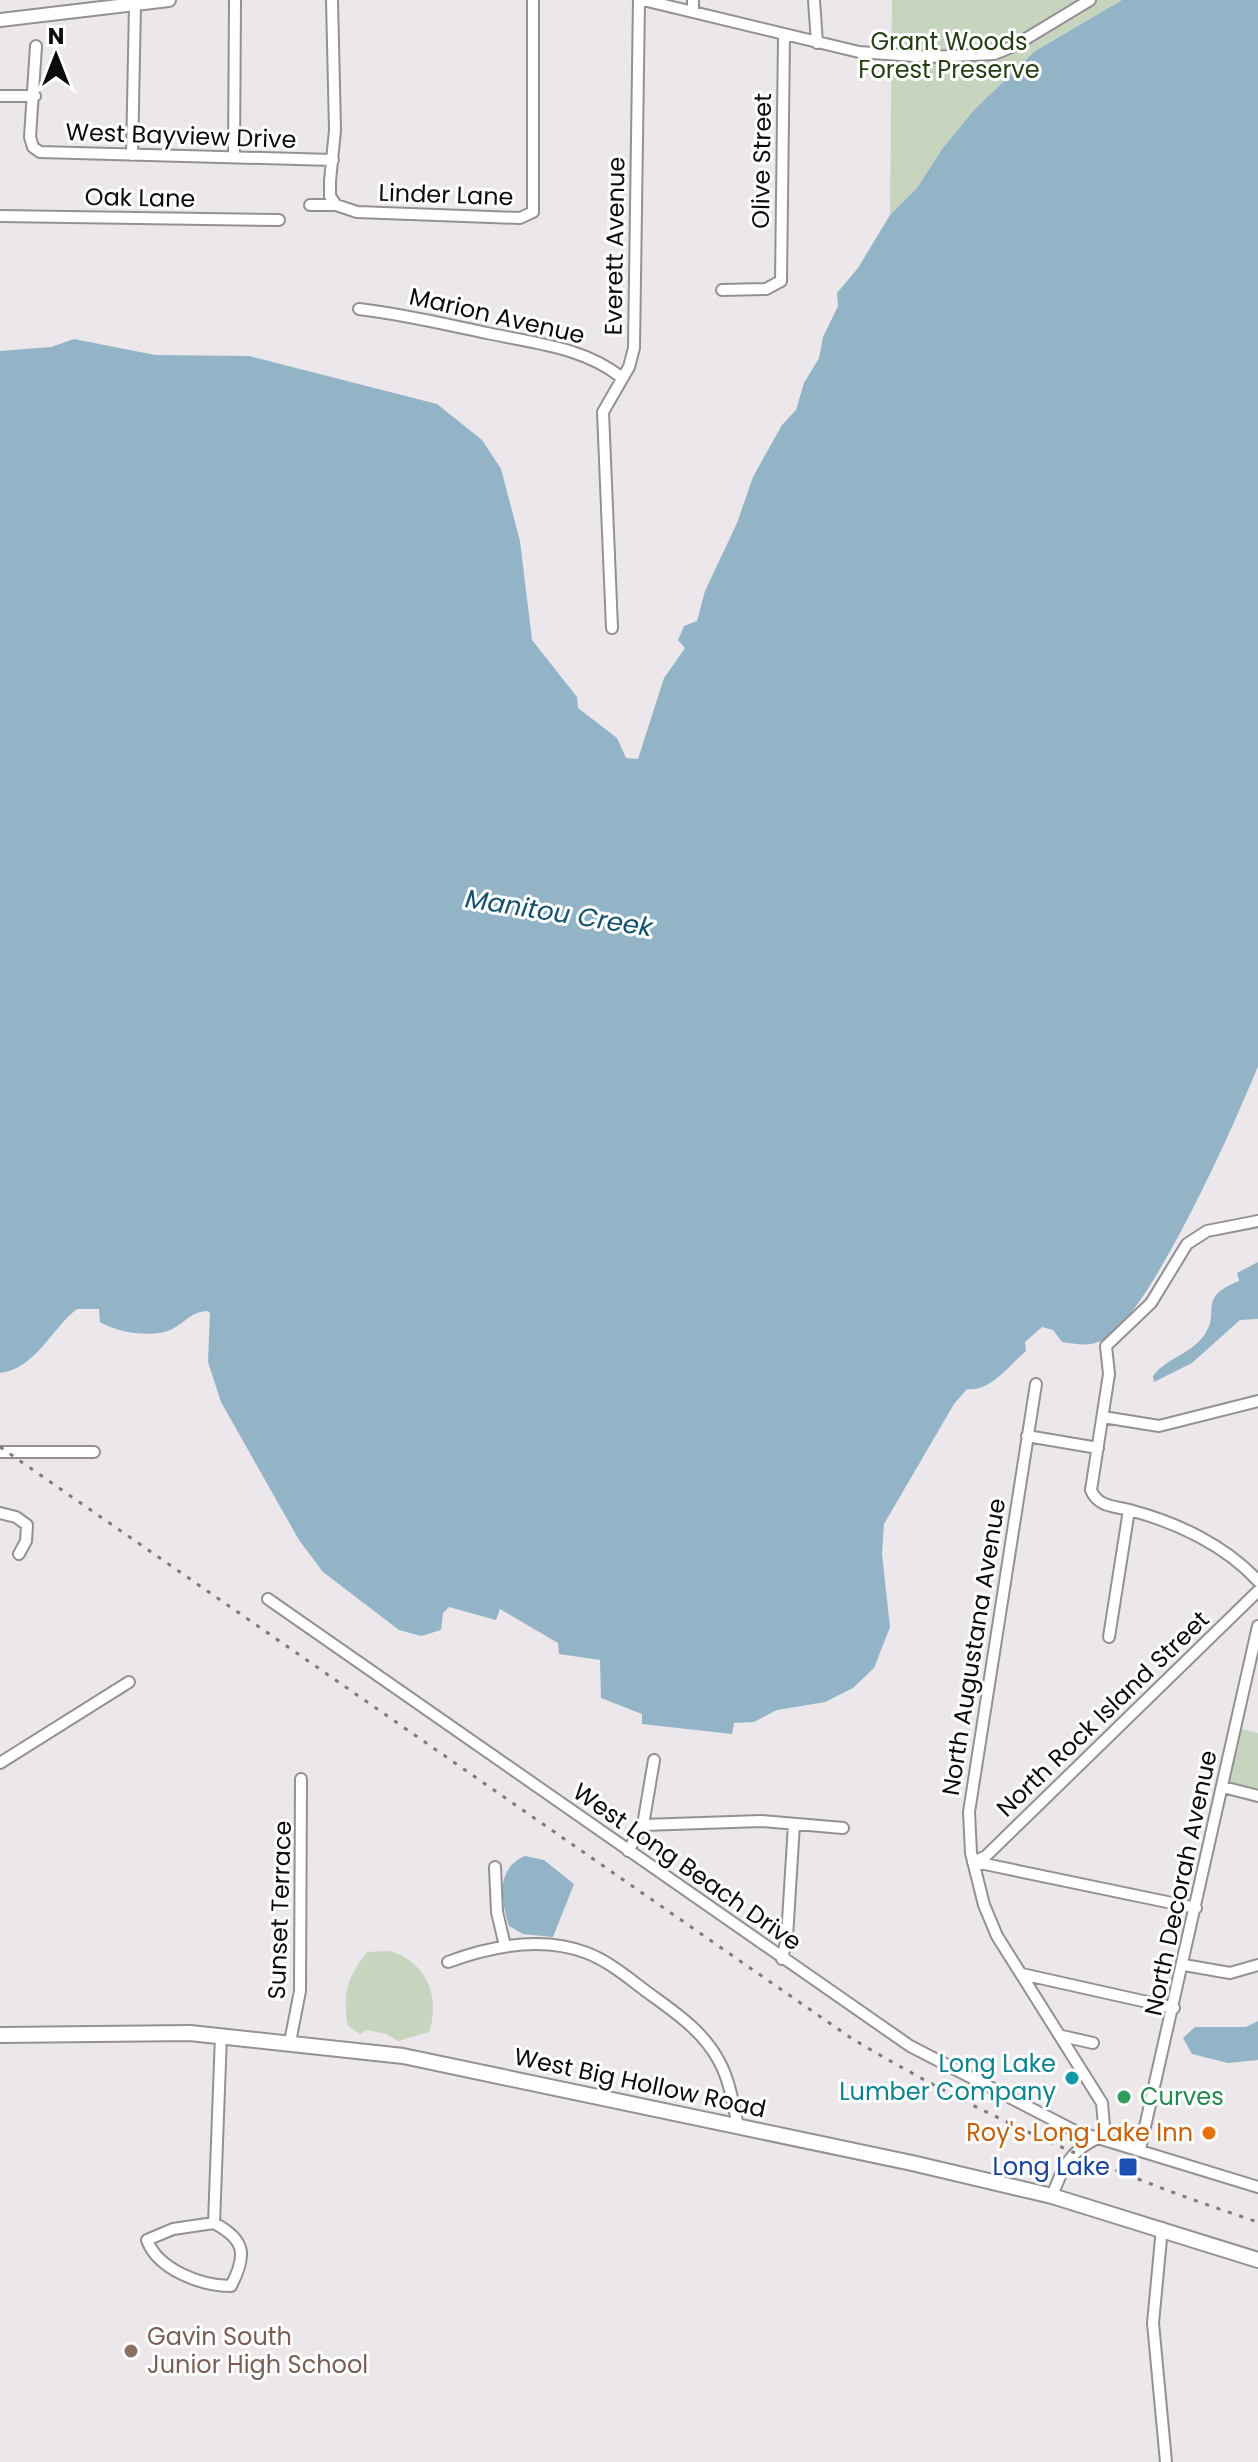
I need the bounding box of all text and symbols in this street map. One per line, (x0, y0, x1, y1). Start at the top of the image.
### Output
north arrow (16, 16, 96, 96)
text: N (48, 21, 64, 52)
park label: Grant Woods Forest Preserve (858, 25, 1040, 86)
street label: Olive Street (744, 93, 779, 229)
street label: West Bayview Drive (65, 115, 297, 156)
street label: Everett Avenue (596, 156, 633, 336)
street label: Linder Lane (378, 176, 514, 213)
street label: Oak Lane (84, 180, 196, 215)
street label: Marion Avenue (406, 279, 588, 352)
water label: Manitou Creek (463, 880, 657, 946)
street label: North Augustana Avenue (934, 1496, 1013, 1798)
street label: North Rock Island Street (989, 1603, 1216, 1824)
street label: North Decorah Avenue (1136, 1747, 1225, 2019)
street label: West Long Beach Drive (566, 1775, 808, 1958)
street label: Sunset Terrace (260, 1820, 299, 2000)
street label: West Big Hollow Road (511, 2040, 769, 2125)
place label: Long Lake Lumber Company (839, 2047, 1056, 2108)
marker: Long Lake Lumber Company (1063, 2069, 1081, 2087)
place label: Curves (1140, 2080, 1224, 2113)
marker: Curves (1115, 2088, 1133, 2106)
place label: Roy's Long Lake Inn (966, 2116, 1193, 2149)
marker: Roy's Long Lake Inn (1200, 2124, 1218, 2142)
place label: Long Lake (992, 2150, 1110, 2183)
marker: Long Lake (1117, 2156, 1139, 2178)
place label: Gavin South Junior High School (147, 2320, 368, 2381)
marker: Gavin South Junior High School (122, 2342, 140, 2360)

